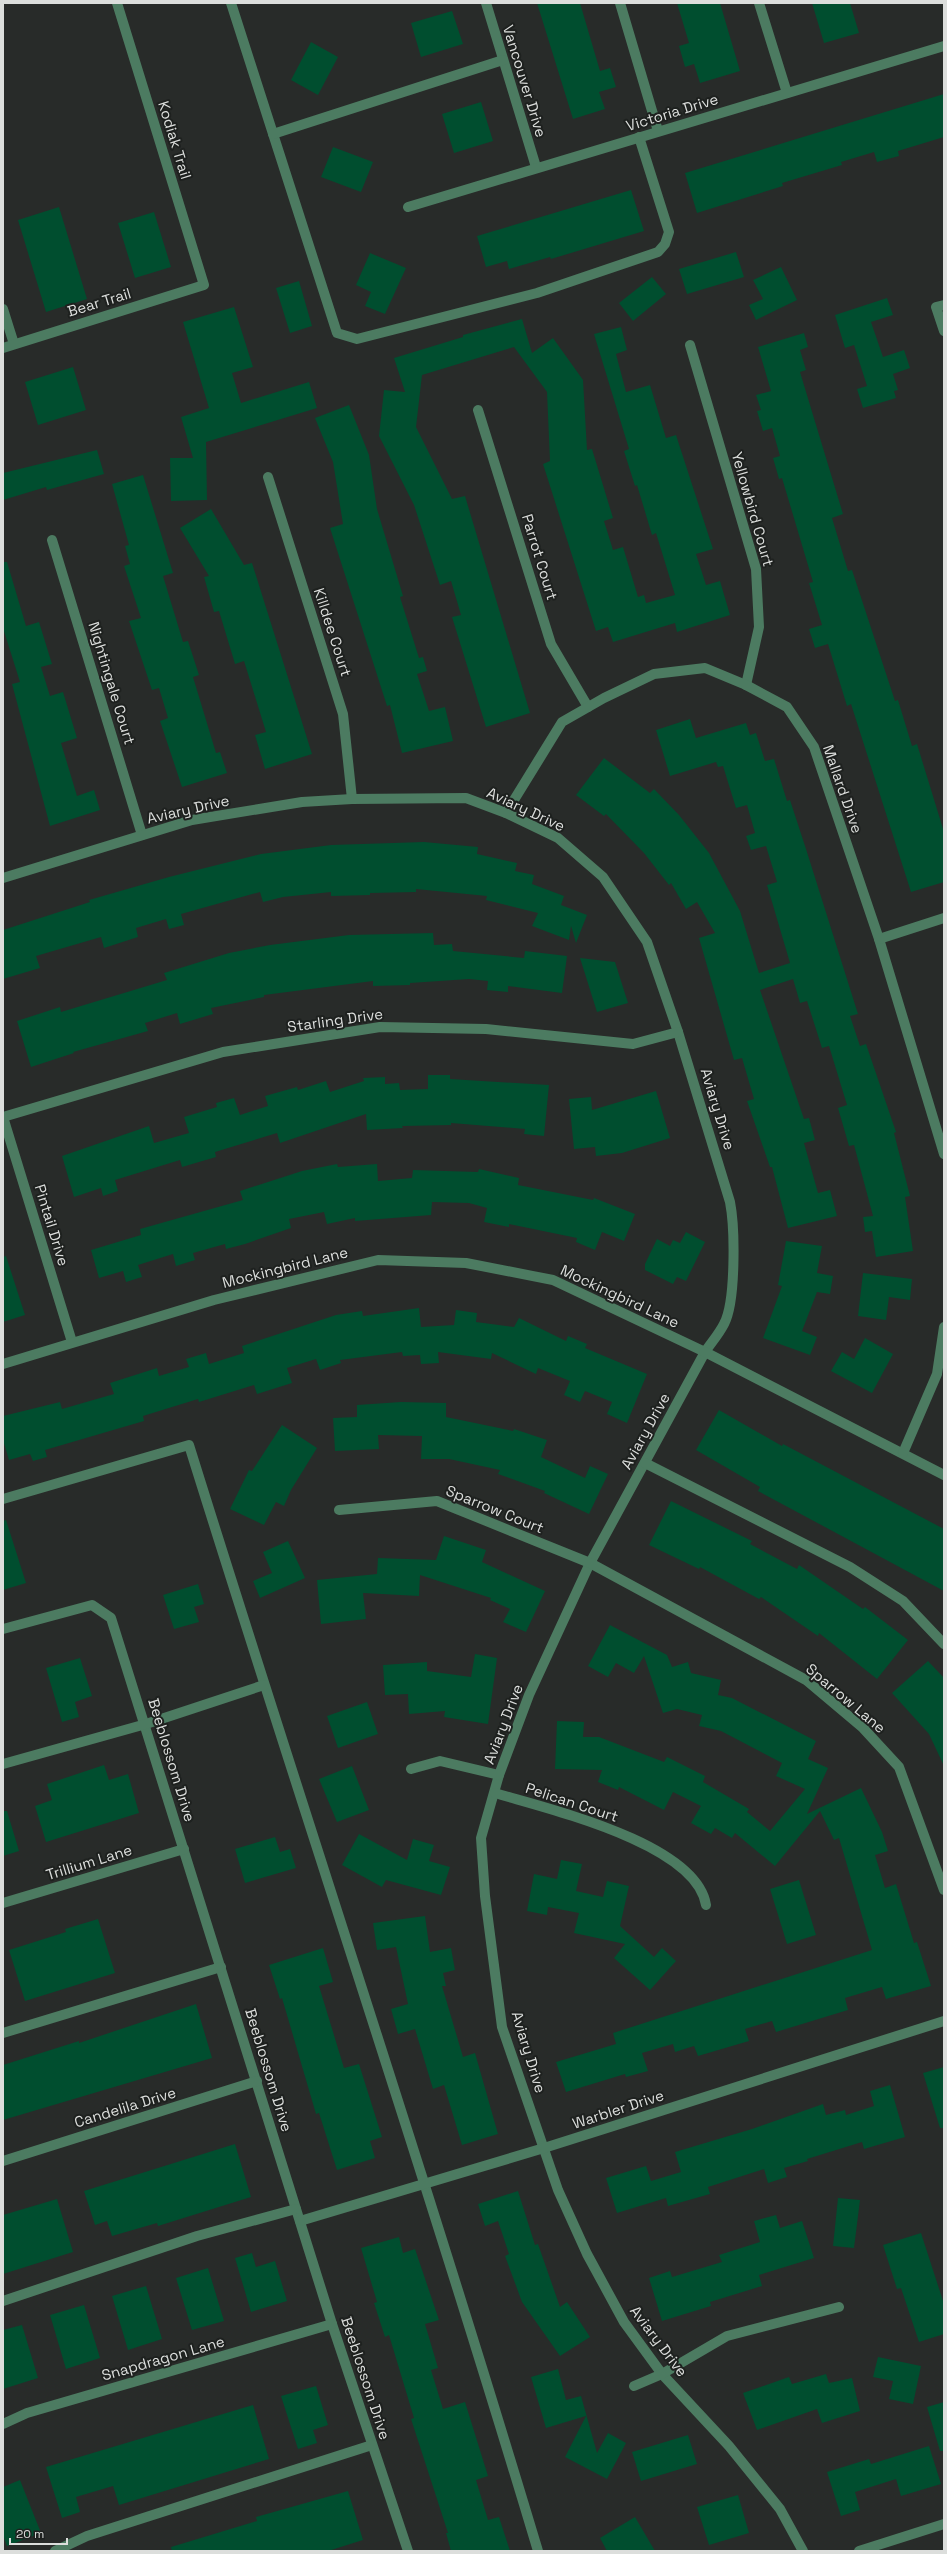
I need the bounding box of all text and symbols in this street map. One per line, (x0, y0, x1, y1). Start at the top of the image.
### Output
street label: Vancouver Drive (499, 23, 551, 139)
street label: Victoria Drive (624, 89, 720, 135)
street label: Kodiak Trail (154, 99, 196, 181)
street label: Bear Trail (65, 283, 133, 321)
street label: Yellowbird Court (728, 450, 778, 568)
street label: Parrot Court (518, 512, 562, 602)
street label: Killdee Court (310, 585, 356, 679)
street label: Nightingale Court (84, 619, 140, 747)
street label: Mallard Drive (819, 742, 867, 836)
street label: Aviary Drive (484, 783, 568, 835)
street label: Aviary Drive (145, 790, 231, 828)
street label: Starling Drive (286, 1004, 384, 1036)
street label: Aviary Drive (697, 1066, 739, 1152)
street label: Pintail Drive (31, 1182, 73, 1268)
street label: Mockingbird Lane (220, 1242, 350, 1292)
street label: Mockingbird Lane (558, 1260, 683, 1332)
street label: Aviary Drive (616, 1389, 674, 1472)
street label: Sparrow Court (443, 1481, 547, 1537)
street label: Sparrow Lane (802, 1659, 890, 1737)
street label: Aviary Drive (479, 1681, 527, 1767)
street label: Beeblossom Drive (144, 1696, 200, 1824)
street label: Pelican Court (523, 1778, 621, 1826)
street label: Trillium Lane (44, 1840, 134, 1884)
street label: Beeblossom Drive (241, 2006, 297, 2134)
street label: Aviary Drive (508, 2009, 550, 2095)
street label: Candelila Drive (72, 2082, 178, 2131)
street label: Warbler Drive (570, 2085, 666, 2133)
street label: Aviary Drive (626, 2302, 692, 2380)
street label: Beeblossom Drive (337, 2314, 395, 2442)
street label: Snapdragon Lane (99, 2331, 227, 2385)
scale bar (10, 2520, 67, 2546)
text: 20 m (16, 2526, 44, 2542)

